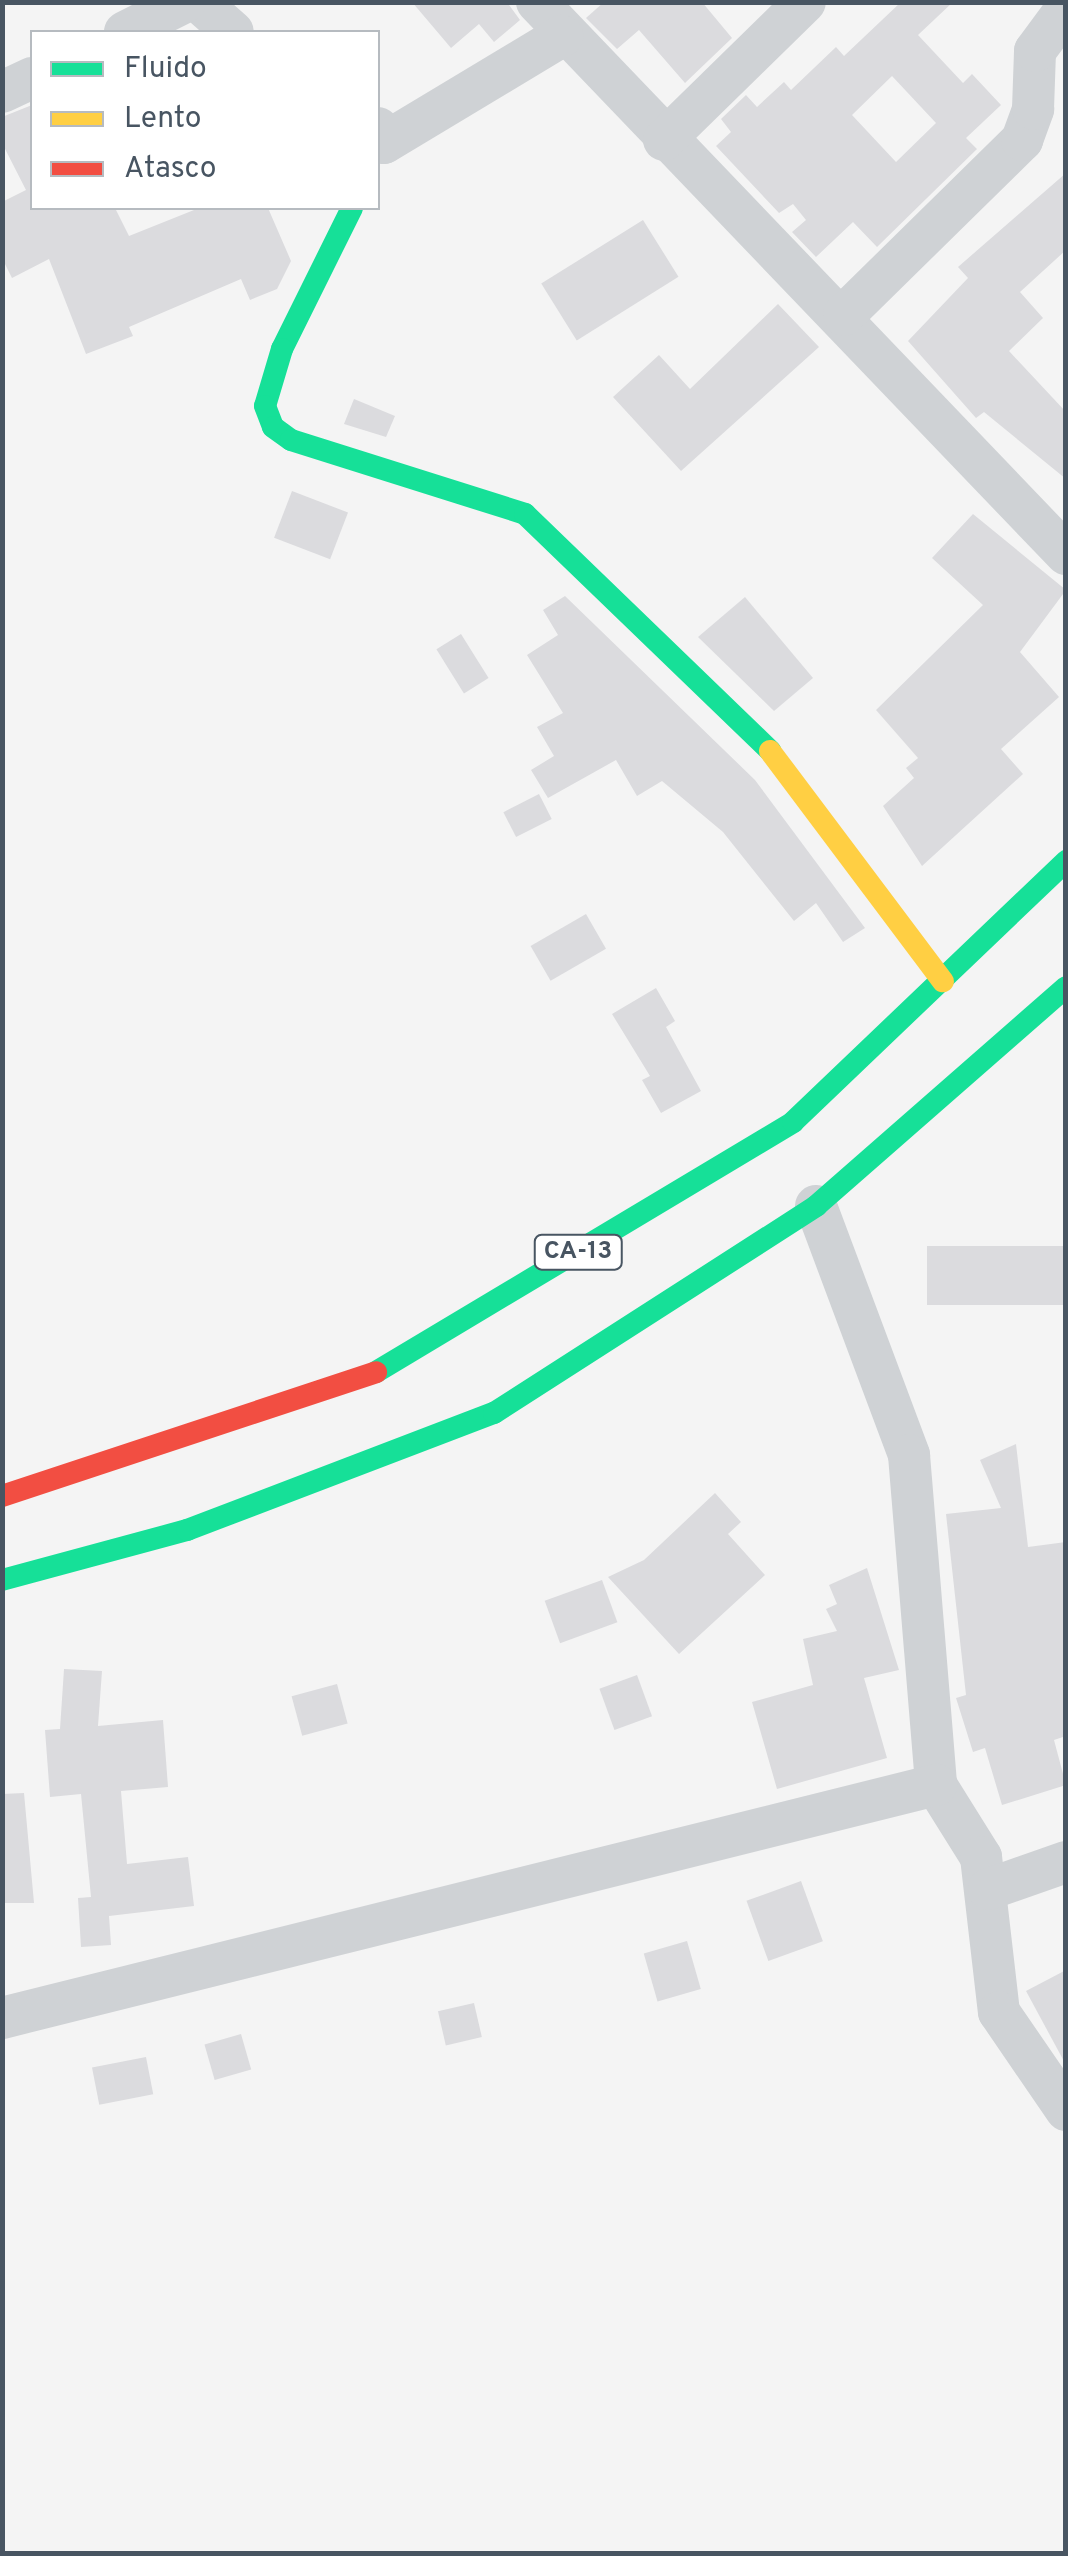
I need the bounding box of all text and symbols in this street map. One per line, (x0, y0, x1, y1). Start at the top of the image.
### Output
legend (30, 30, 380, 210)
text: Fluido (124, 51, 207, 88)
text: Lento (124, 101, 201, 138)
text: Atasco (124, 151, 217, 188)
road number: CA-13 (533, 1232, 623, 1272)

